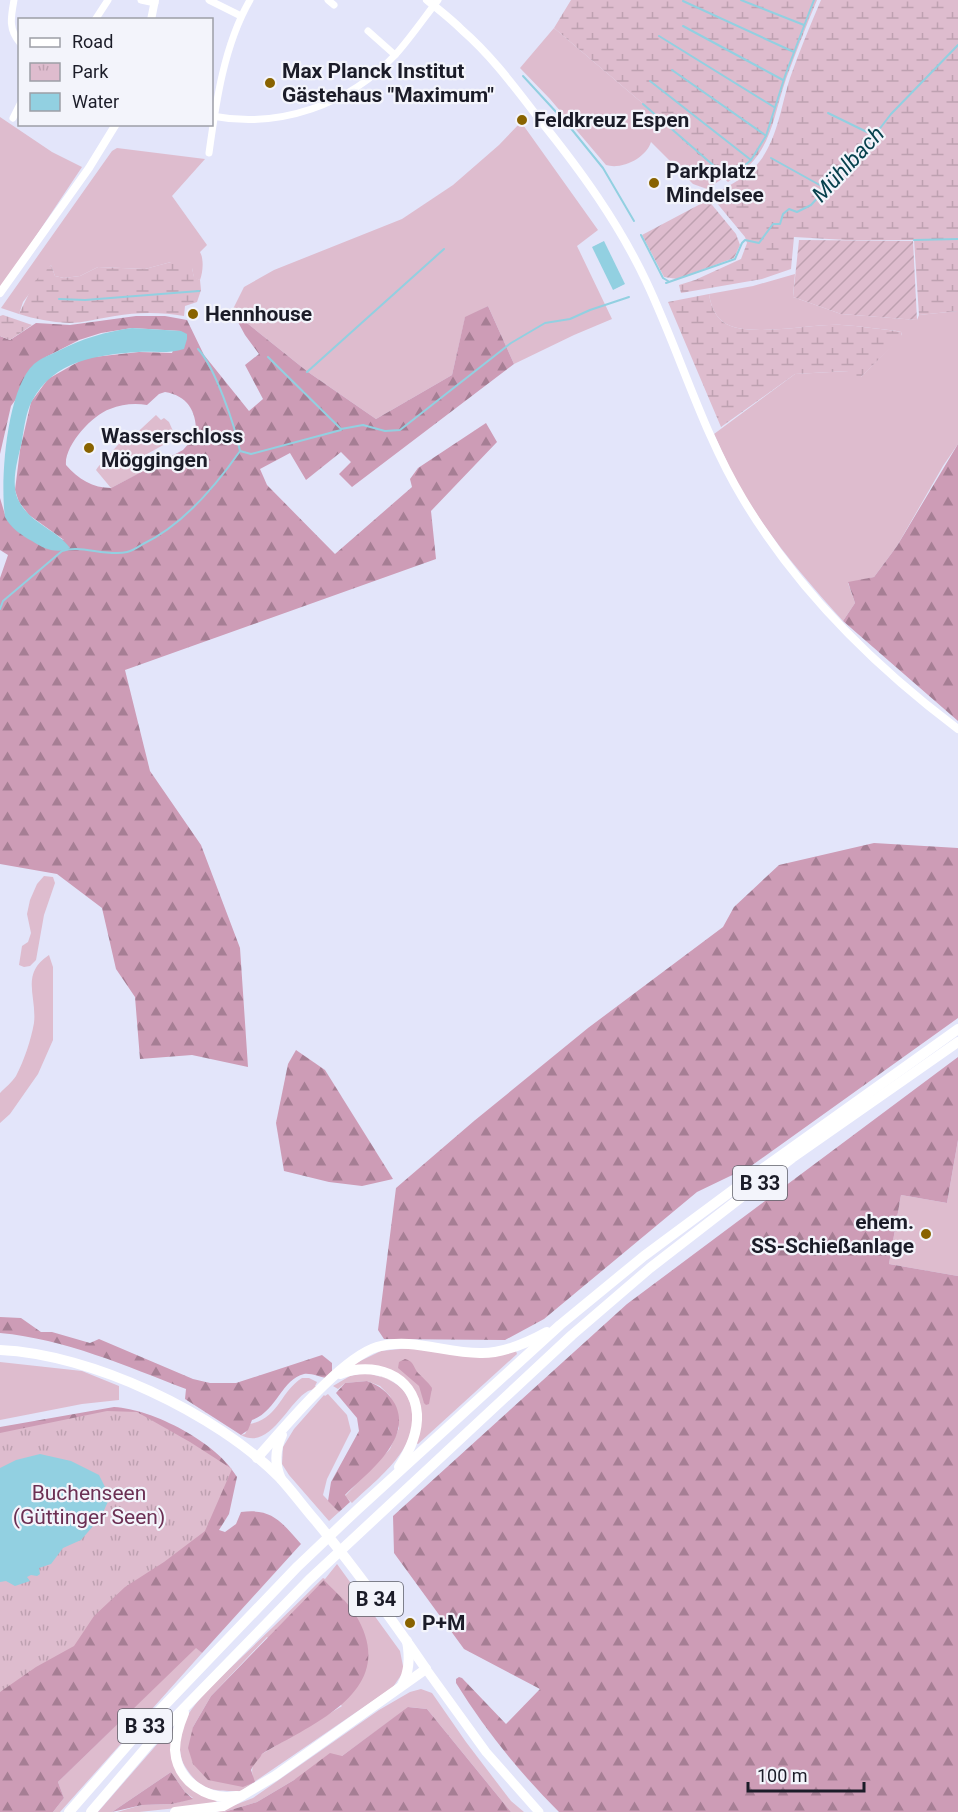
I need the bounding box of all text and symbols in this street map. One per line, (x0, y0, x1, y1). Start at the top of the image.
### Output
legend (18, 18, 213, 126)
text: Road (72, 31, 113, 52)
place label: Max Planck Institut Gästehaus "Maximum" (282, 59, 494, 107)
text: Park (72, 61, 109, 82)
marker: Max Planck Institut Gästehaus "Maximum" (263, 76, 277, 90)
text: Water (72, 91, 119, 112)
place label: Feldkreuz Espen (534, 108, 689, 132)
marker: Feldkreuz Espen (515, 113, 529, 127)
water label: Mühlbach (807, 121, 889, 207)
place label: Parkplatz Mindelsee (666, 159, 764, 207)
marker: Parkplatz Mindelsee (647, 176, 661, 190)
place label: Hennhouse (205, 302, 312, 326)
marker: Hennhouse (186, 307, 200, 321)
place label: Wasserschloss Möggingen (101, 424, 244, 472)
marker: Wasserschloss Möggingen (82, 441, 96, 455)
road number: B 33 (733, 1166, 787, 1200)
place label: ehem. SS-Schießanlage (751, 1210, 914, 1258)
marker: ehem. SS-Schießanlage (919, 1227, 933, 1241)
park label: Buchenseen (Güttinger Seen) (13, 1481, 165, 1529)
road number: B 34 (349, 1582, 403, 1616)
place label: P+M (422, 1611, 465, 1635)
marker: P+M (403, 1616, 417, 1630)
road number: B 33 (118, 1709, 172, 1743)
scale bar (748, 1755, 864, 1793)
text: 100 m (757, 1765, 808, 1786)

